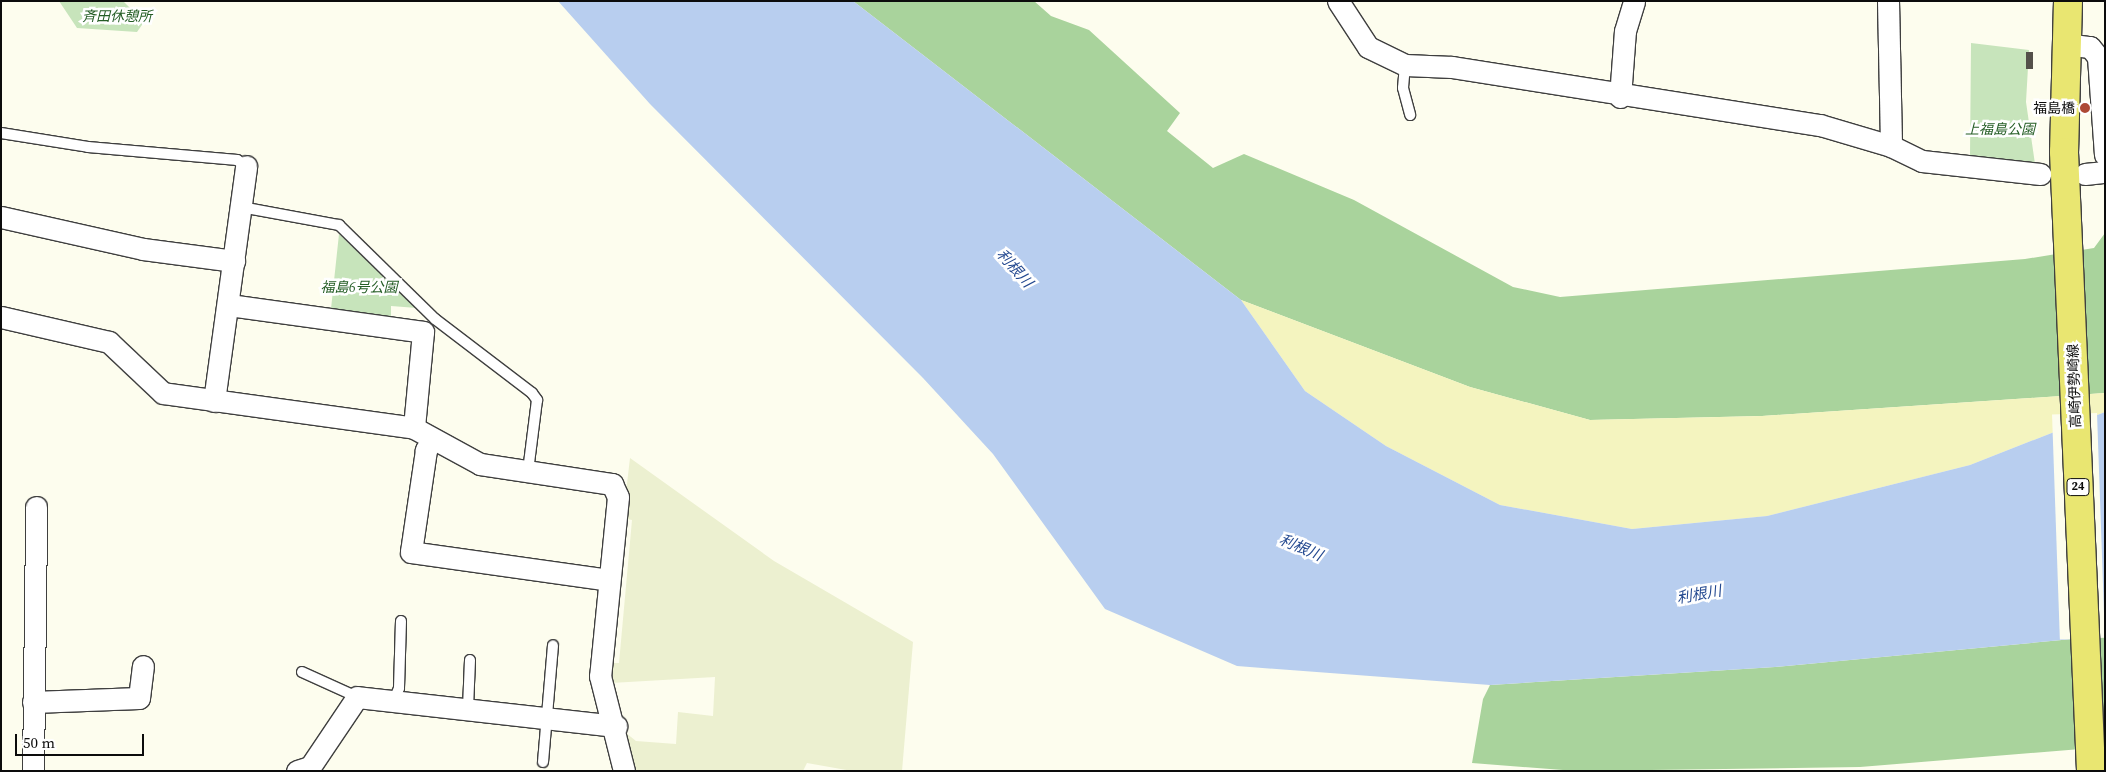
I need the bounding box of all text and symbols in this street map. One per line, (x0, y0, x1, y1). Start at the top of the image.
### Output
park label: 斉田休憩所 (82, 8, 152, 24)
place label: 福島橋 (2033, 100, 2075, 116)
marker: 福島橋 (2079, 102, 2091, 114)
park label: 上福島公園 (1965, 121, 2035, 137)
water label: 利根川 (993, 245, 1037, 291)
park label: 福島6号公園 (320, 279, 398, 295)
street label: 高崎伊勢崎線 (2064, 344, 2084, 428)
road number: 24 (2066, 478, 2090, 497)
water label: 利根川 (1277, 530, 1325, 564)
water label: 利根川 (1675, 581, 1723, 607)
scale bar (18, 724, 146, 756)
text: 50 m (23, 732, 55, 753)

